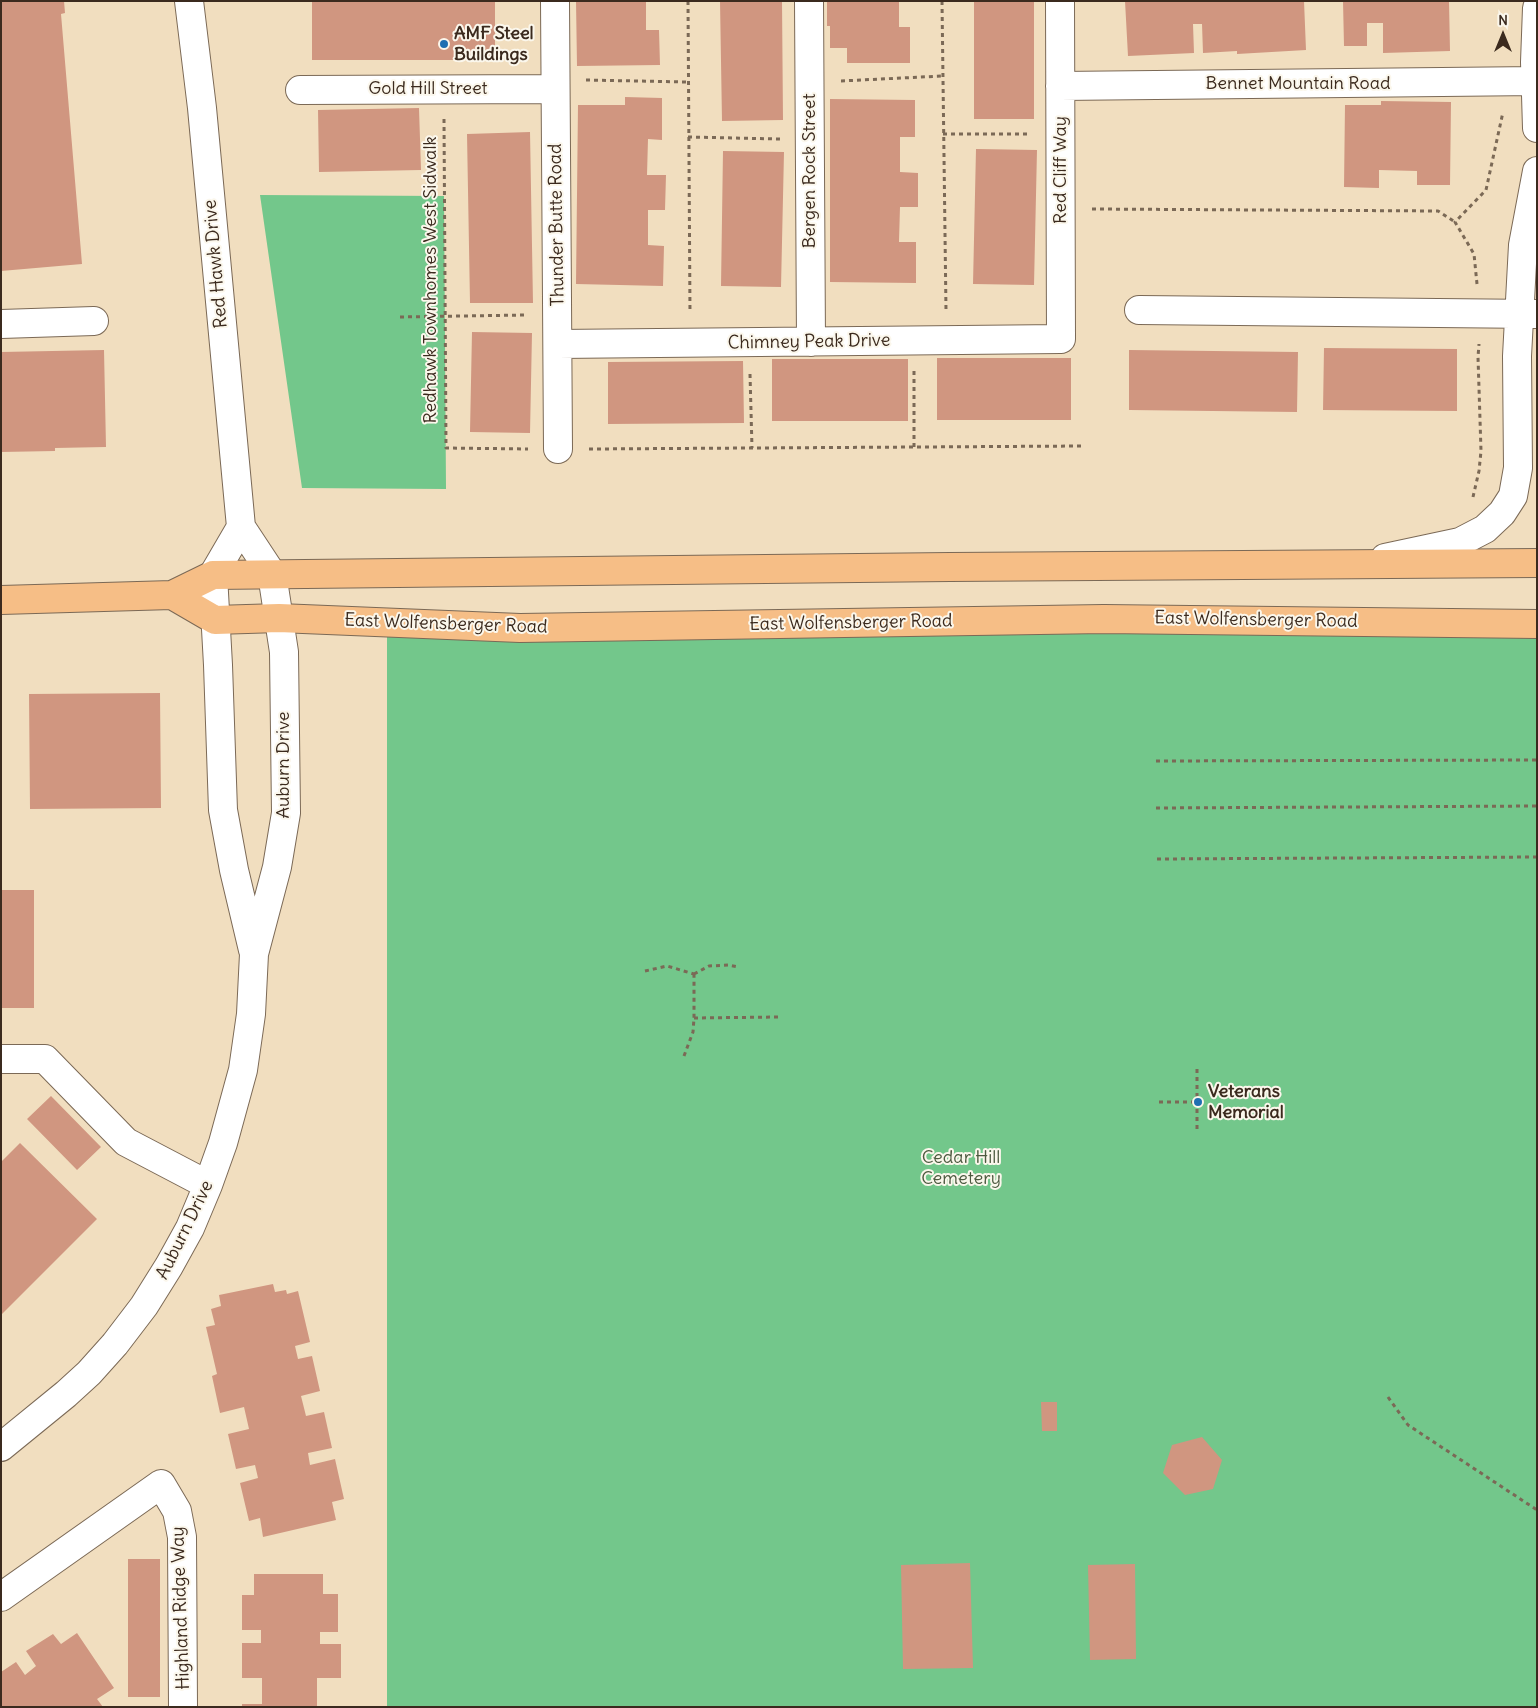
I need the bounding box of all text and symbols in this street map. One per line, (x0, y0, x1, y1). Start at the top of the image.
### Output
north arrow (1478, 10, 1528, 60)
text: N (1498, 11, 1508, 29)
place label: AMF Steel Buildings (454, 23, 534, 66)
marker: AMF Steel Buildings (438, 38, 450, 50)
street label: Bennet Mountain Road (1205, 73, 1391, 95)
street label: Gold Hill Street (368, 78, 488, 100)
street label: Bergen Rock Street (799, 93, 821, 249)
street label: Red Cliff Way (1050, 116, 1072, 224)
street label: Redhawk Townhomes West Sidwalk (420, 136, 442, 424)
street label: Thunder Butte Road (545, 143, 569, 307)
street label: Red Hawk Drive (200, 199, 232, 329)
street label: Chimney Peak Drive (727, 330, 891, 354)
street label: East Wolfensberger Road (1154, 607, 1358, 633)
street label: East Wolfensberger Road (344, 610, 548, 638)
street label: East Wolfensberger Road (749, 610, 953, 636)
street label: Auburn Drive (273, 711, 295, 819)
place label: Veterans Memorial (1208, 1081, 1284, 1124)
marker: Veterans Memorial (1192, 1096, 1204, 1108)
park label: Cedar Hill Cemetery (921, 1147, 1001, 1190)
street label: Auburn Drive (152, 1177, 218, 1283)
street label: Highland Ridge Way (167, 1526, 195, 1690)

